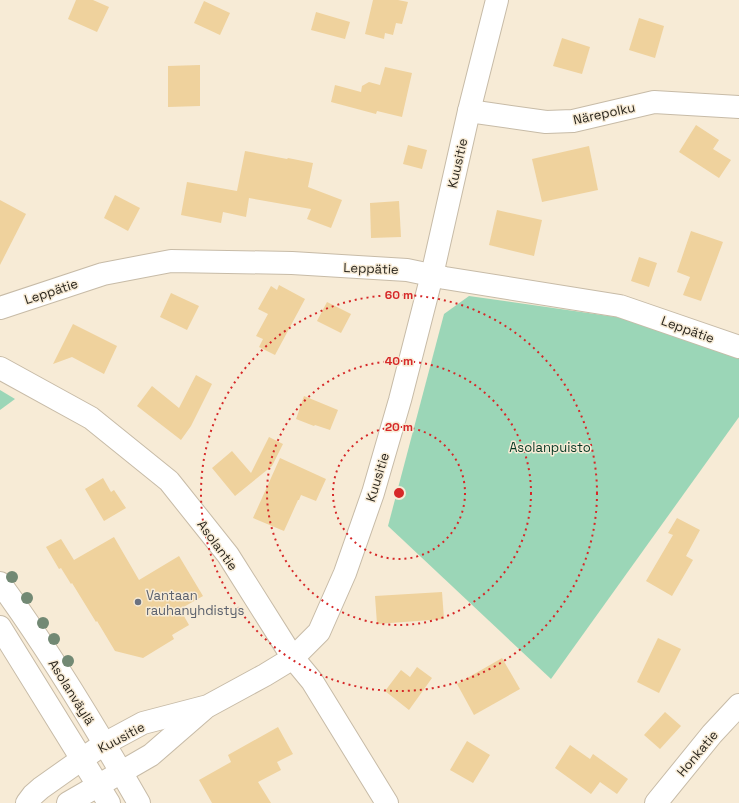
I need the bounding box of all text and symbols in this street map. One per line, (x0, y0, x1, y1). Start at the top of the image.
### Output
street label: Närepolku (572, 99, 637, 128)
street label: Kuusitie (444, 137, 471, 190)
street label: Leppätie (343, 259, 399, 278)
street label: Leppätie (22, 275, 80, 308)
text: 60 m (385, 287, 413, 303)
street label: Leppätie (659, 312, 717, 347)
text: 40 m (385, 353, 413, 369)
text: 20 m (385, 419, 413, 435)
park label: Asolanpuisto (509, 439, 591, 456)
street label: Kuusitie (362, 450, 393, 504)
centre of rings (392, 486, 406, 500)
street label: Asolantie (194, 517, 242, 574)
place label: Vantaan rauhanyhdistys (146, 587, 244, 619)
marker: Vantaan rauhanyhdistys (133, 597, 143, 607)
street label: Asolanväylä (45, 656, 99, 729)
street label: Kuusitie (95, 718, 148, 757)
street label: Honkatie (673, 727, 722, 780)

